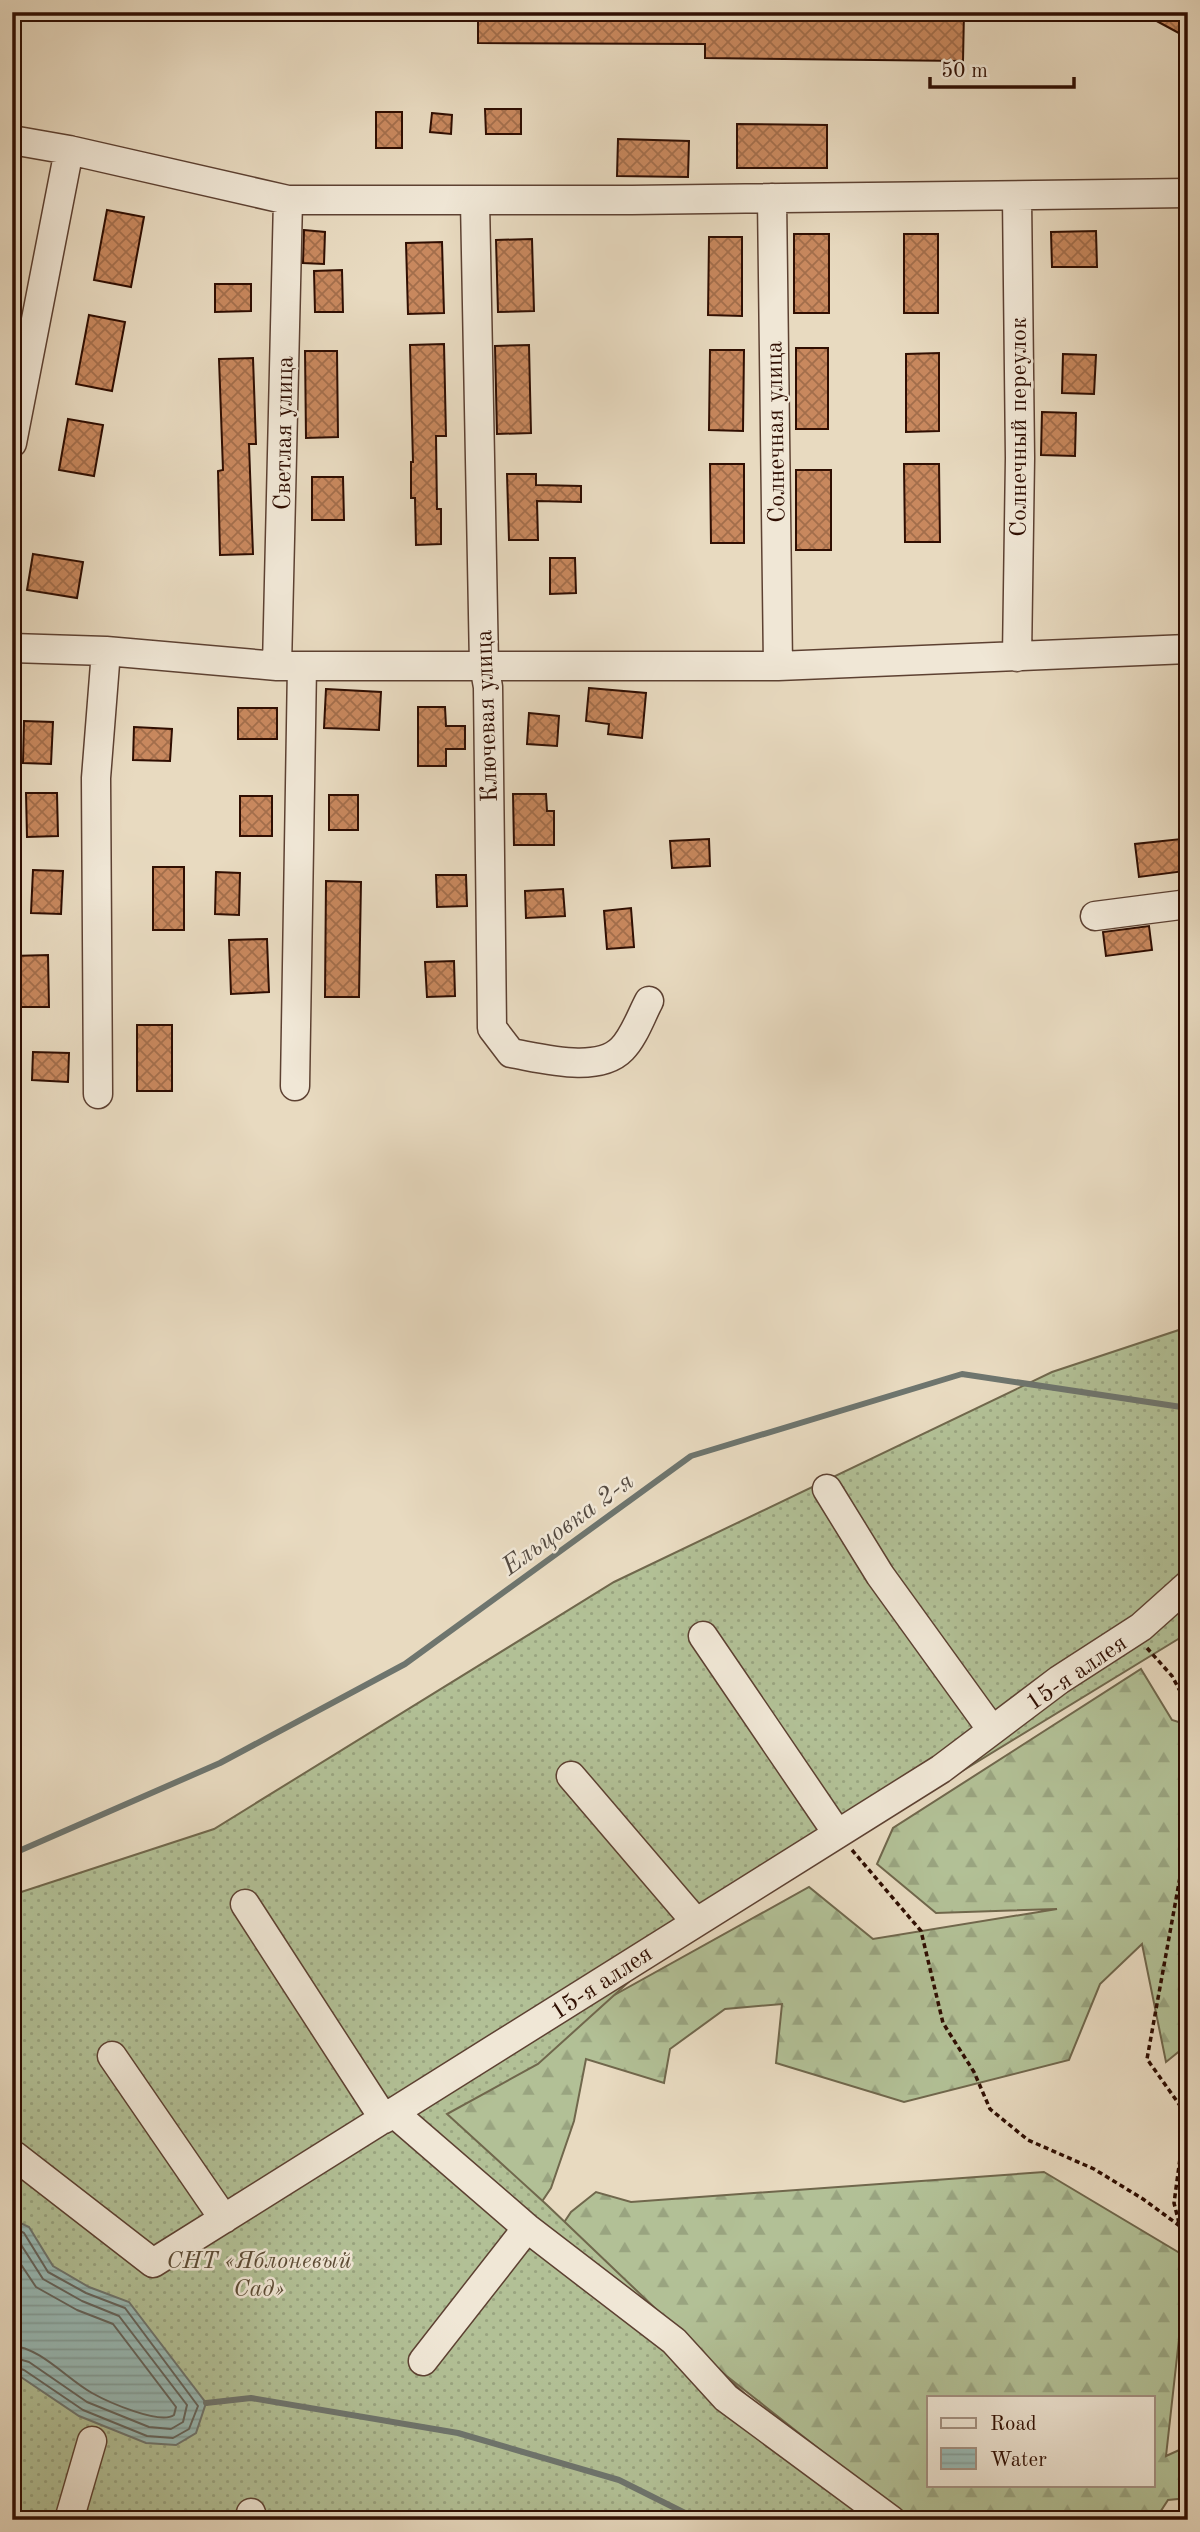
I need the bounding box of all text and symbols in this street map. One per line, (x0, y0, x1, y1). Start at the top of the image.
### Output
scale bar (930, 46, 1074, 90)
text: 50 m (941, 61, 988, 82)
street label: Солнечный переулок (1008, 317, 1032, 537)
street label: Солнечная улица (763, 341, 791, 523)
street label: Светлая улица (272, 356, 298, 510)
street label: Ключевая улица (473, 629, 503, 803)
water label: Ельцовка 2-я (497, 1468, 639, 1582)
street label: 15-я аллея (1023, 1631, 1132, 1716)
street label: 15-я аллея (547, 1942, 657, 2025)
park label: СНТ «Яблоневый Сад» (166, 2250, 352, 2302)
legend (927, 2396, 1154, 2486)
text: Road (990, 2414, 1037, 2435)
text: Water (990, 2450, 1047, 2471)

